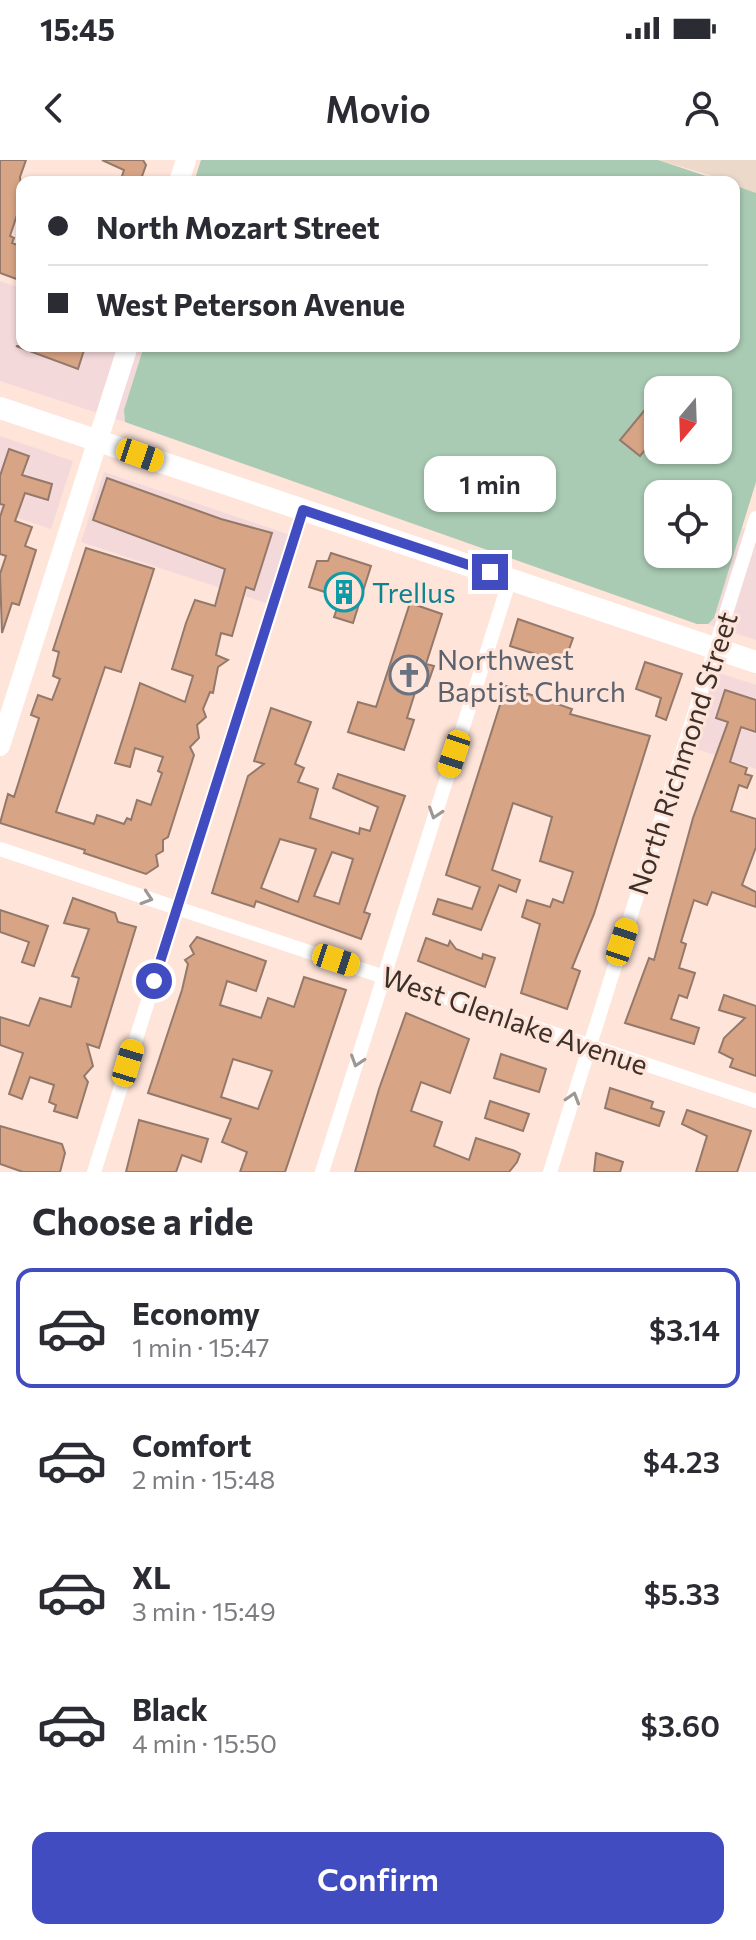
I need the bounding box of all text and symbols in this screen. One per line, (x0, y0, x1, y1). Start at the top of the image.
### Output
text: 15:45 (40, 10, 115, 47)
icon: back (32, 86, 76, 130)
text: Movio (325, 86, 431, 130)
icon: person (680, 86, 724, 130)
text: North Mozart Street (96, 208, 380, 245)
text: West Peterson Avenue (96, 285, 405, 322)
north arrow (644, 376, 732, 464)
map controls (644, 376, 732, 568)
car (113, 436, 167, 474)
callout: 1 min (424, 456, 556, 512)
text: 1 min (459, 468, 521, 499)
button: locate (644, 480, 732, 568)
route end (472, 554, 508, 590)
building icon: Trellus (323, 571, 365, 613)
place label: Trellus (372, 575, 456, 609)
street label: North Richmond Street (620, 607, 744, 899)
place label: Northwest Baptist Church (437, 642, 626, 708)
church icon: Northwest Baptist Church (388, 654, 430, 696)
car (435, 727, 473, 781)
one-way arrow (429, 806, 445, 820)
one-way arrow (139, 888, 153, 904)
car (603, 915, 641, 969)
car (309, 941, 363, 979)
street label: West Glenlake Avenue (378, 958, 652, 1082)
route start (136, 963, 172, 999)
car (110, 1037, 146, 1089)
one-way arrow (350, 1054, 366, 1068)
one-way arrow (564, 1091, 580, 1105)
text: Choose a ride (32, 1198, 253, 1242)
icon: car (36, 1292, 108, 1364)
text: Economy (132, 1294, 260, 1331)
text: $3.14 (649, 1310, 720, 1347)
text: 1 min · 15:47 (132, 1331, 269, 1362)
icon: car (36, 1424, 108, 1496)
text: Comfort (132, 1426, 251, 1463)
text: $4.23 (643, 1442, 720, 1479)
text: 2 min · 15:48 (132, 1463, 275, 1494)
icon: car (36, 1556, 108, 1628)
text: XL (132, 1558, 171, 1595)
text: $5.33 (644, 1574, 720, 1611)
text: 3 min · 15:49 (132, 1595, 276, 1626)
icon: car (36, 1688, 108, 1760)
text: Black (132, 1690, 208, 1727)
text: $3.60 (641, 1706, 720, 1743)
text: 4 min · 15:50 (132, 1727, 277, 1758)
button: Confirm (32, 1832, 724, 1924)

